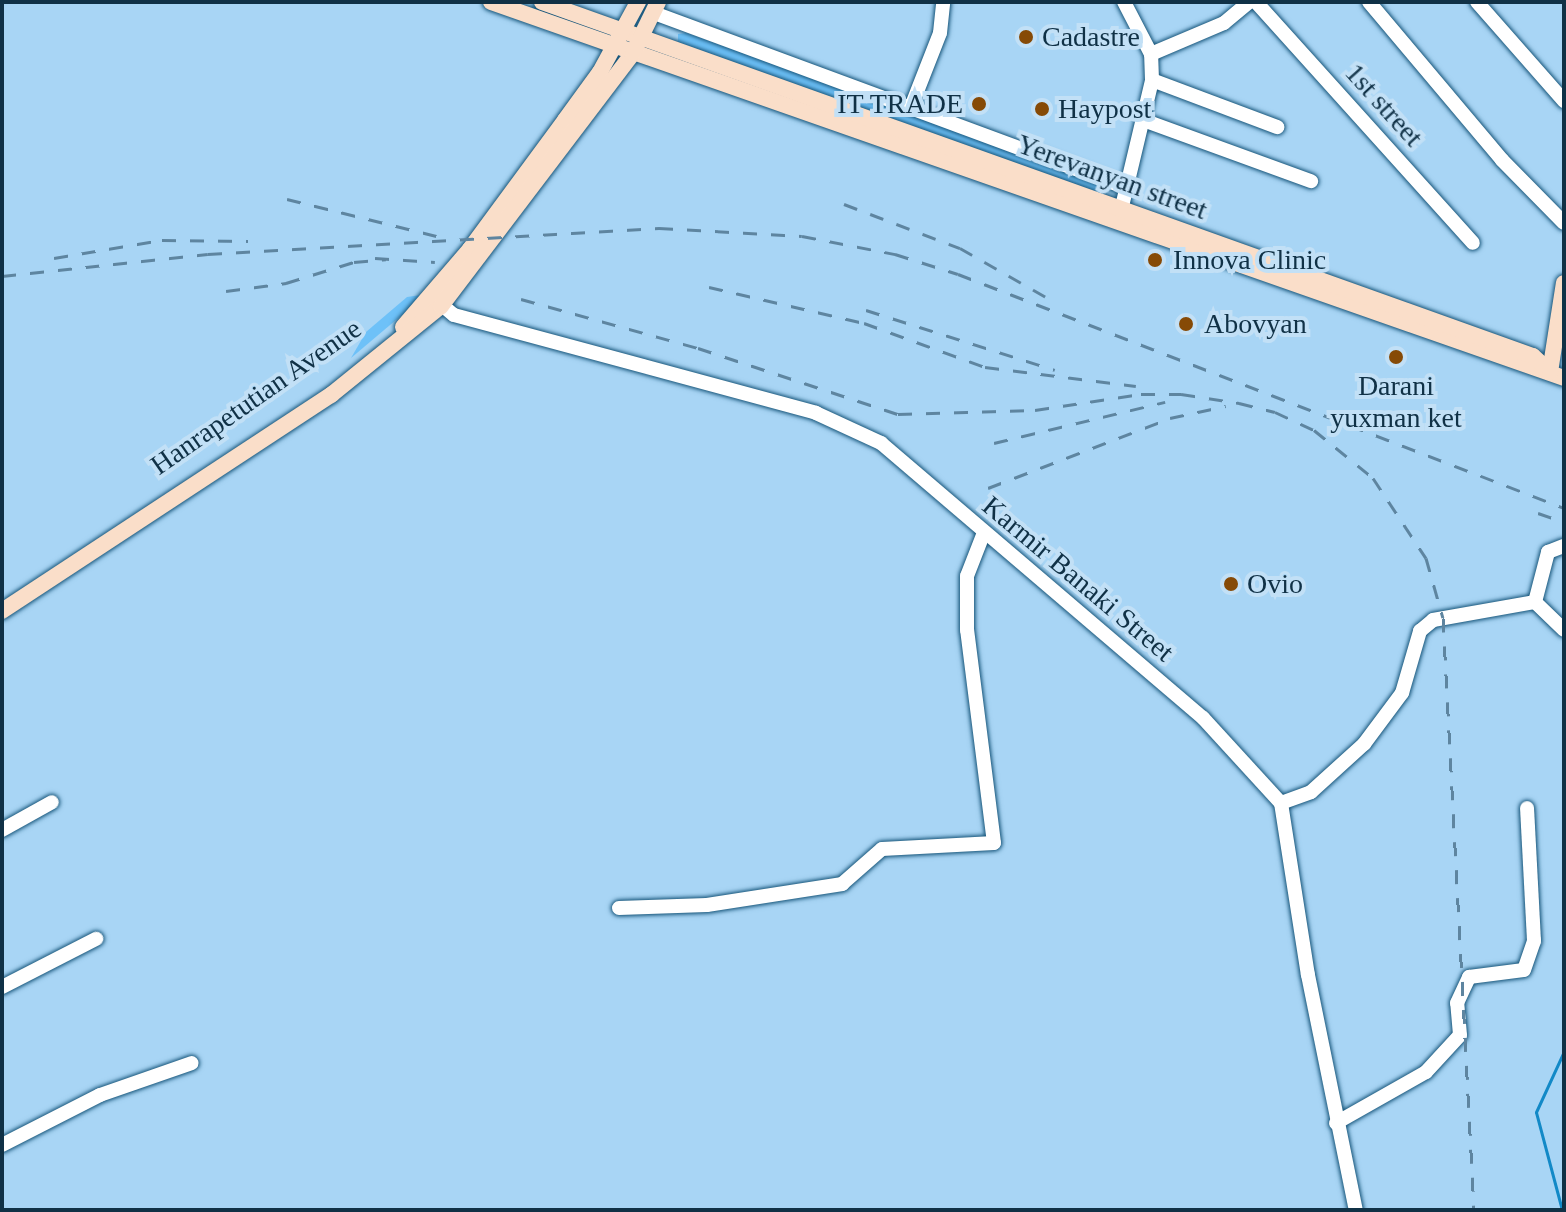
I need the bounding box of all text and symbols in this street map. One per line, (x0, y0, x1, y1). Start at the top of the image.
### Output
place label: Cadastre (1042, 20, 1159, 54)
marker: Cadastre (1017, 28, 1035, 46)
street label: 1st street (1330, 48, 1438, 162)
place label: IT TRADE (844, 87, 963, 121)
place label: Haypost (1058, 92, 1166, 126)
marker: IT TRADE (970, 95, 988, 113)
marker: Haypost (1033, 100, 1051, 118)
street label: Yerevanyan street (996, 121, 1228, 233)
place label: Innova Clinic (1173, 243, 1341, 277)
marker: Innova Clinic (1144, 249, 1166, 271)
street label: Hanrapetutian Avenue (125, 298, 387, 496)
place label: Abovyan (1204, 307, 1317, 341)
marker: Abovyan (1175, 313, 1197, 335)
marker: Darani yuxman ket (1387, 348, 1405, 366)
place label: Darani yuxman ket (1319, 369, 1473, 435)
street label: Karmir Banaki Street (963, 479, 1193, 679)
place label: Ovio (1247, 567, 1307, 601)
marker: Ovio (1222, 575, 1240, 593)

